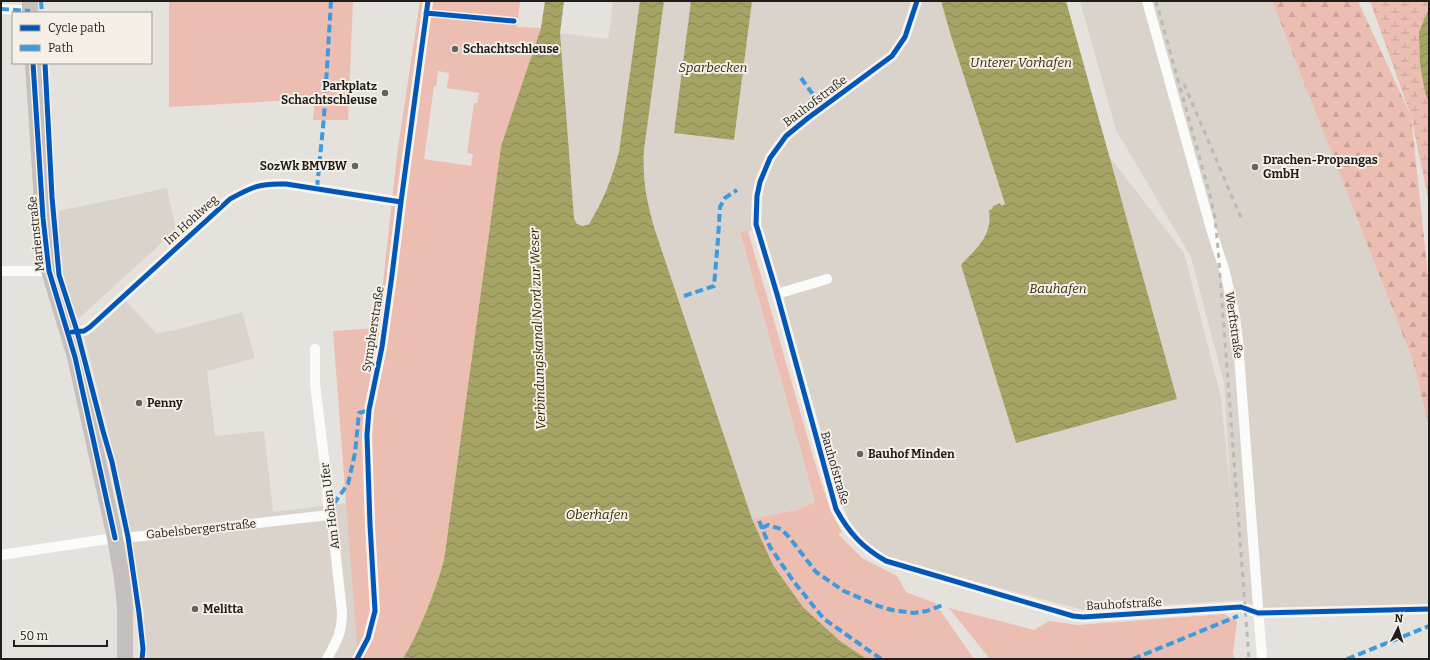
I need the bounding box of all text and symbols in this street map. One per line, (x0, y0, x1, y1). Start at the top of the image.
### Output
legend (12, 12, 152, 64)
text: Cycle path (48, 21, 106, 35)
text: Path (48, 41, 74, 55)
place label: Schachtschleuse (463, 42, 559, 56)
marker: Schachtschleuse (450, 44, 460, 54)
water label: Unterer Vorhafen (970, 55, 1072, 70)
water label: Sparbecken (679, 60, 748, 75)
street label: Bauhofstraße (781, 73, 849, 129)
place label: Parkplatz Schachtschleuse (281, 79, 377, 107)
marker: Parkplatz Schachtschleuse (380, 88, 390, 98)
place label: Drachen-Propangas GmbH (1263, 153, 1378, 181)
place label: SozWk BMVBW (260, 159, 348, 173)
marker: SozWk BMVBW (350, 161, 360, 171)
marker: Drachen-Propangas GmbH (1250, 162, 1260, 172)
street label: Im Hohlweg (161, 192, 221, 248)
street label: Marienstraße (25, 196, 47, 272)
water label: Verbindungskanal Nord zur Weser (526, 227, 549, 430)
water label: Bauhafen (1029, 281, 1087, 296)
street label: Sympherstraße (359, 285, 387, 373)
street label: Werftstraße (1222, 291, 1246, 359)
place label: Penny (147, 396, 183, 410)
marker: Penny (134, 398, 144, 408)
street label: Bauhofstraße (818, 430, 852, 506)
place label: Bauhof Minden (868, 447, 955, 461)
marker: Bauhof Minden (855, 449, 865, 459)
street label: Am Hohen Ufer (318, 461, 342, 550)
water label: Oberhafen (566, 507, 628, 522)
street label: Gabelsbergerstraße (145, 516, 257, 542)
street label: Bauhofstraße (1086, 595, 1162, 613)
place label: Melitta (203, 602, 244, 616)
marker: Melitta (190, 604, 200, 614)
north arrow (1378, 608, 1418, 648)
text: N (1394, 612, 1404, 625)
scale bar (14, 622, 107, 648)
text: 50 m (20, 629, 49, 643)

